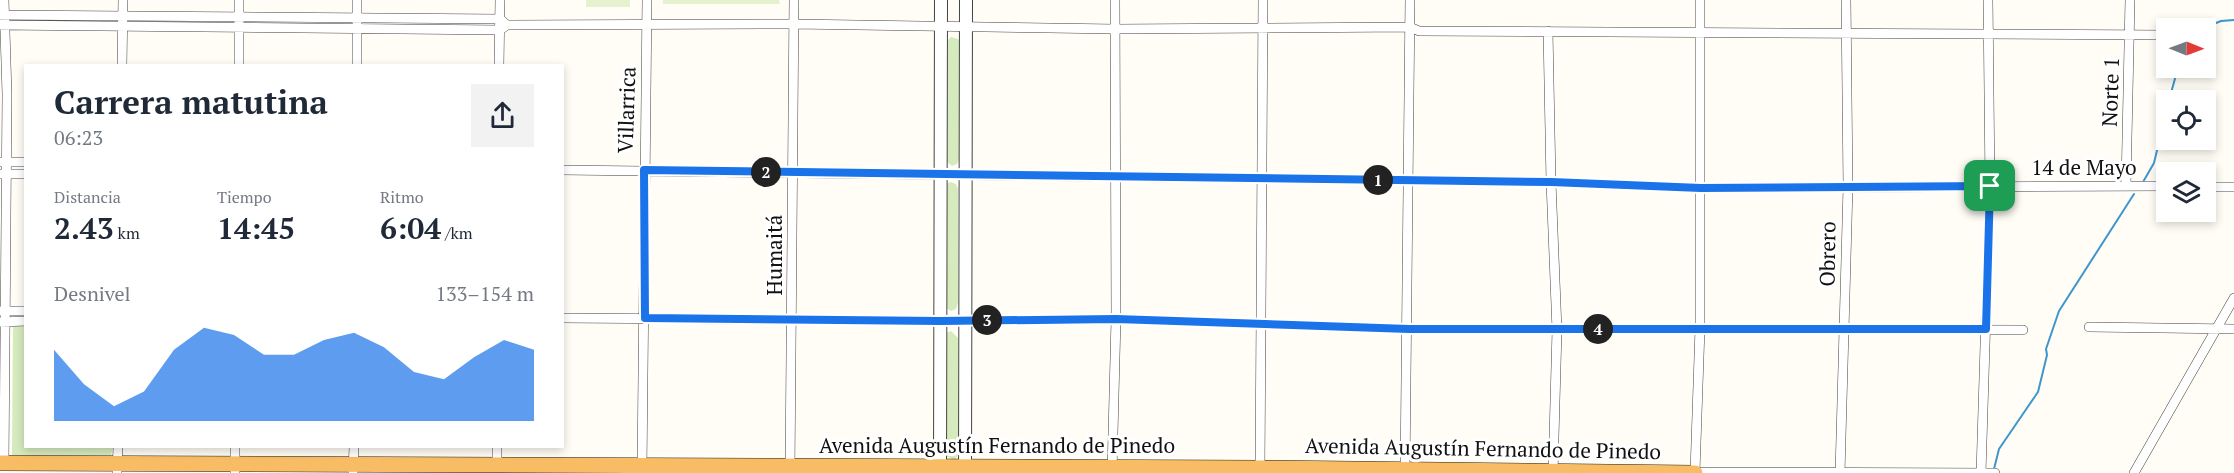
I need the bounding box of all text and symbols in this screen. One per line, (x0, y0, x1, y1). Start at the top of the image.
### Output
north arrow (2156, 18, 2216, 78)
map controls (2156, 18, 2216, 222)
street label: Norte 1 (2095, 57, 2125, 127)
street label: Villarrica (610, 66, 642, 154)
text: Carrera matutina (54, 80, 328, 123)
button: share (471, 84, 534, 147)
button: locate (2156, 90, 2216, 150)
text: 06:23 (54, 124, 103, 151)
street label: 14 de Mayo (2031, 153, 2137, 181)
pin: 2 (751, 157, 781, 187)
pin (1964, 160, 2015, 211)
text: 2 (761, 161, 771, 183)
button: layers (2156, 162, 2216, 222)
pin: 1 (1363, 165, 1393, 195)
text: 1 (1373, 169, 1383, 191)
icon: arrive (1973, 169, 2006, 202)
text: Distancia (54, 186, 121, 208)
text: Tiempo (217, 186, 271, 208)
text: Ritmo (380, 186, 424, 208)
text: 2.43 (54, 208, 114, 248)
text: 14:45 (217, 208, 295, 248)
text: 6:04 (380, 208, 441, 248)
street label: Humaitá (760, 214, 788, 295)
street label: Obrero (1812, 221, 1842, 287)
text: km (114, 222, 140, 244)
text: /km (441, 222, 473, 244)
text: Desnivel (54, 280, 131, 307)
text: 133–154 m (435, 280, 534, 307)
pin: 3 (972, 305, 1002, 335)
text: 3 (982, 309, 992, 331)
pin: 4 (1583, 314, 1613, 344)
text: 4 (1593, 318, 1603, 340)
street label: Avenida Augustín Fernando de Pinedo (819, 431, 1175, 459)
street label: Avenida Augustín Fernando de Pinedo (1305, 431, 1661, 465)

